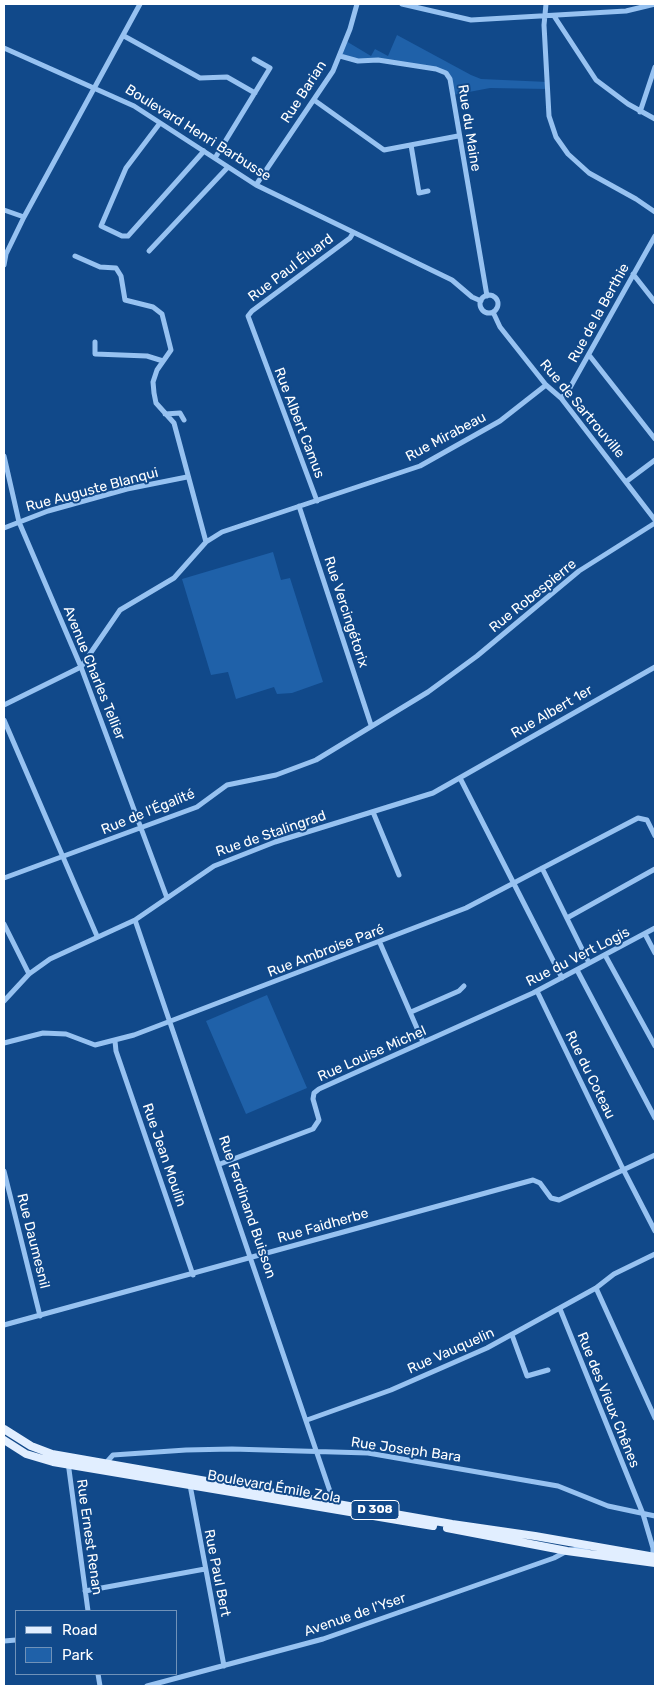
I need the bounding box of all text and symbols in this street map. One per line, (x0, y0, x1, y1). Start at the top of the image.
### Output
street label: Rue Barian (278, 58, 330, 126)
street label: Boulevard Henri Barbusse (122, 81, 274, 185)
street label: Rue du Maine (454, 83, 484, 173)
street label: Rue Paul Éluard (245, 231, 337, 305)
street label: Rue de la Berthie (565, 260, 633, 366)
street label: Rue de Sartrouville (536, 356, 628, 462)
street label: Rue Albert Camus (270, 365, 328, 481)
street label: Rue Mirabeau (403, 409, 489, 465)
street label: Rue Auguste Blanqui (24, 464, 160, 516)
street label: Rue Vercingétorix (320, 554, 372, 670)
street label: Rue Robespierre (486, 556, 580, 636)
street label: Avenue Charles Tellier (59, 603, 129, 743)
street label: Rue Albert 1er (508, 682, 596, 742)
street label: Rue de l'Égalité (99, 786, 197, 838)
street label: Rue de Stalingrad (214, 807, 328, 861)
street label: Rue Ambroise Paré (265, 921, 387, 981)
street label: Rue du Vert Logis (523, 924, 633, 990)
street label: Rue Louise Michel (315, 1023, 429, 1085)
street label: Rue du Coteau (561, 1028, 619, 1122)
street label: Rue Jean Moulin (138, 1101, 190, 1209)
street label: Rue Ferdinand Buisson (215, 1133, 279, 1281)
street label: Rue Daumesnil (13, 1192, 53, 1290)
street label: Rue Faidherbe (276, 1205, 370, 1247)
street label: Rue Vauquelin (405, 1324, 497, 1378)
street label: Rue des Vieux Chênes (573, 1330, 643, 1470)
street label: Rue Joseph Bara (350, 1434, 462, 1466)
street label: Boulevard Émile Zola (206, 1467, 342, 1507)
street label: Rue Ernest Renan (73, 1478, 105, 1596)
road number: D 308 (351, 1500, 399, 1520)
street label: Rue Paul Bert (200, 1528, 234, 1618)
street label: Avenue de l'Yser (302, 1590, 408, 1640)
legend (15, 1610, 178, 1675)
text: Road (62, 1621, 98, 1639)
text: Park (62, 1646, 93, 1664)

